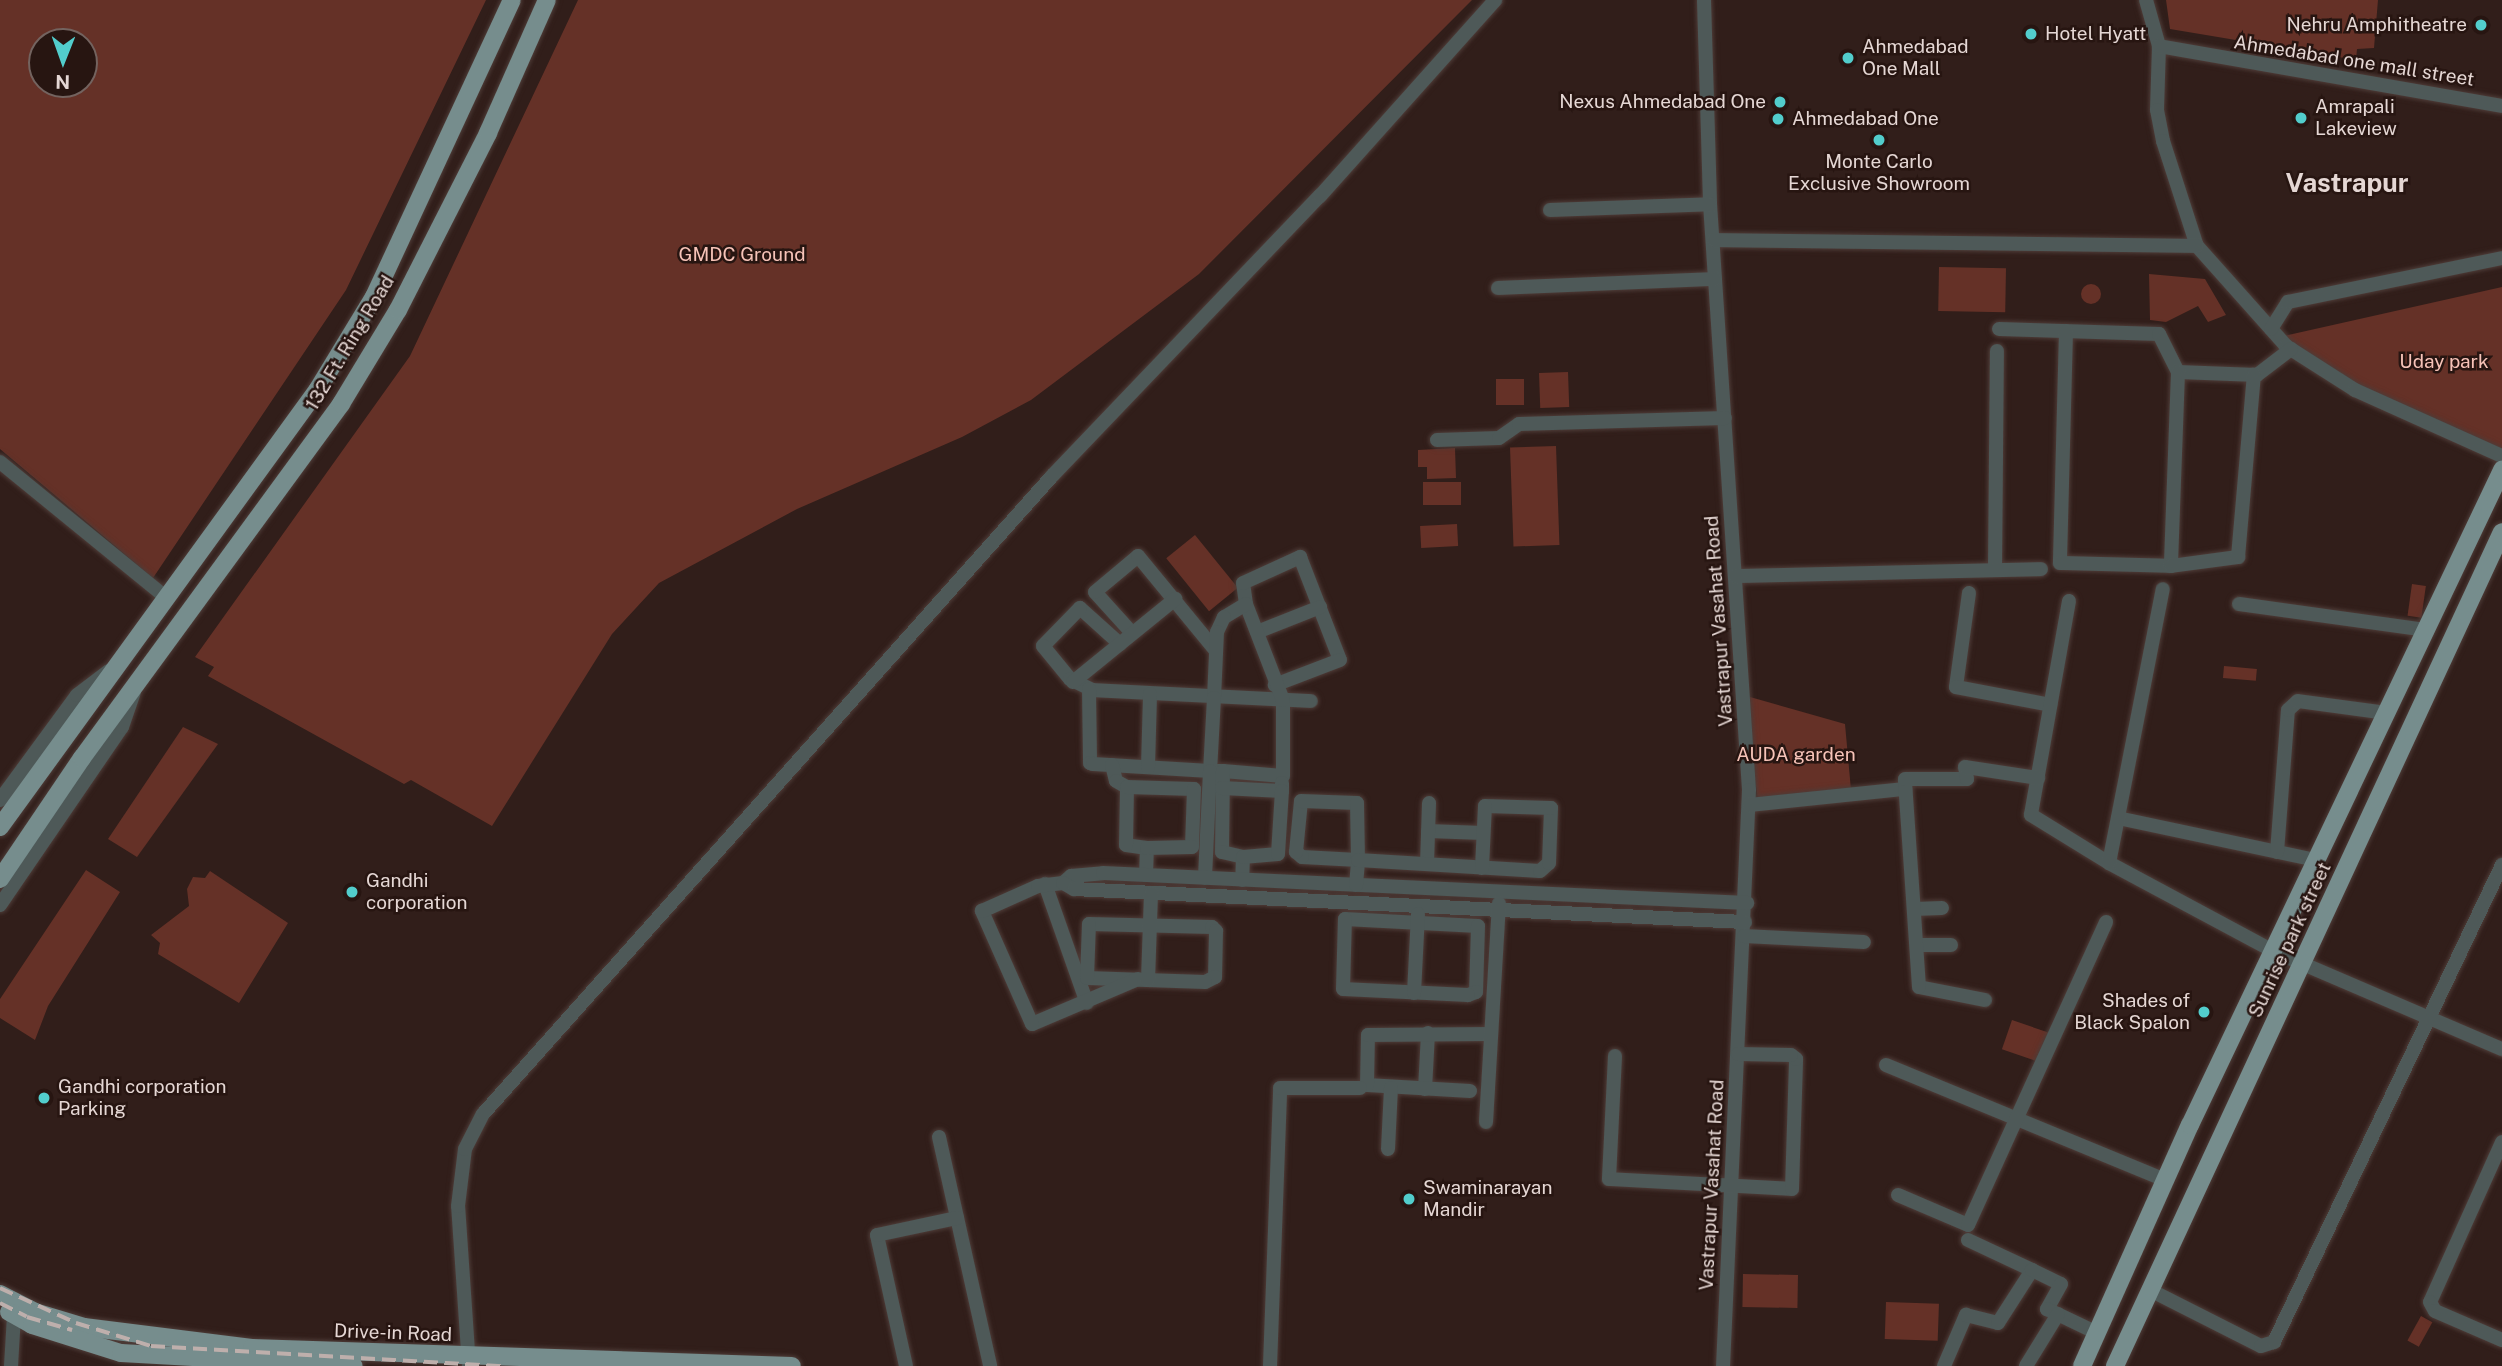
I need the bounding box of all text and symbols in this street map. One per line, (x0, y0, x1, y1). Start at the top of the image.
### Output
place label: Nehru Amphitheatre (2287, 14, 2467, 36)
marker: Nehru Amphitheatre (2473, 17, 2489, 33)
place label: Hotel Hyatt (2045, 23, 2146, 45)
marker: Hotel Hyatt (2023, 26, 2039, 42)
north arrow (28, 28, 98, 98)
street label: Ahmedabad one mall street (2232, 31, 2476, 91)
place label: Ahmedabad One Mall (1862, 36, 1969, 80)
marker: Ahmedabad One Mall (1840, 50, 1856, 66)
text: N (55, 71, 70, 93)
place label: Nexus Ahmedabad One (1559, 91, 1766, 113)
marker: Nexus Ahmedabad One (1772, 94, 1788, 110)
place label: Amrapali Lakeview (2315, 96, 2397, 140)
place label: Ahmedabad One (1792, 108, 1939, 130)
marker: Amrapali Lakeview (2293, 110, 2309, 126)
marker: Ahmedabad One (1770, 111, 1786, 127)
marker: Monte Carlo Exclusive Showroom (1871, 132, 1887, 148)
place label: Monte Carlo Exclusive Showroom (1788, 151, 1970, 195)
district label: Vastrapur (2285, 167, 2409, 199)
park label: GMDC Ground (679, 244, 805, 266)
street label: 132 Ft. Ring Road (301, 271, 399, 415)
park label: Uday park (2399, 351, 2489, 373)
street label: Vastrapur Vasahat Road (1700, 515, 1738, 727)
park label: AUDA garden (1736, 744, 1856, 766)
street label: Sunrise park street (2244, 859, 2336, 1021)
place label: Gandhi corporation (366, 870, 467, 914)
marker: Gandhi corporation (344, 884, 360, 900)
place label: Shades of Black Spalon (2074, 990, 2190, 1034)
marker: Shades of Black Spalon (2196, 1004, 2212, 1020)
place label: Gandhi corporation Parking (58, 1076, 227, 1120)
street label: Vastrapur Vasahat Road (1695, 1079, 1729, 1291)
marker: Gandhi corporation Parking (36, 1090, 52, 1106)
place label: Swaminarayan Mandir (1423, 1177, 1552, 1221)
marker: Swaminarayan Mandir (1401, 1191, 1417, 1207)
street label: Drive-in Road (334, 1320, 452, 1346)

